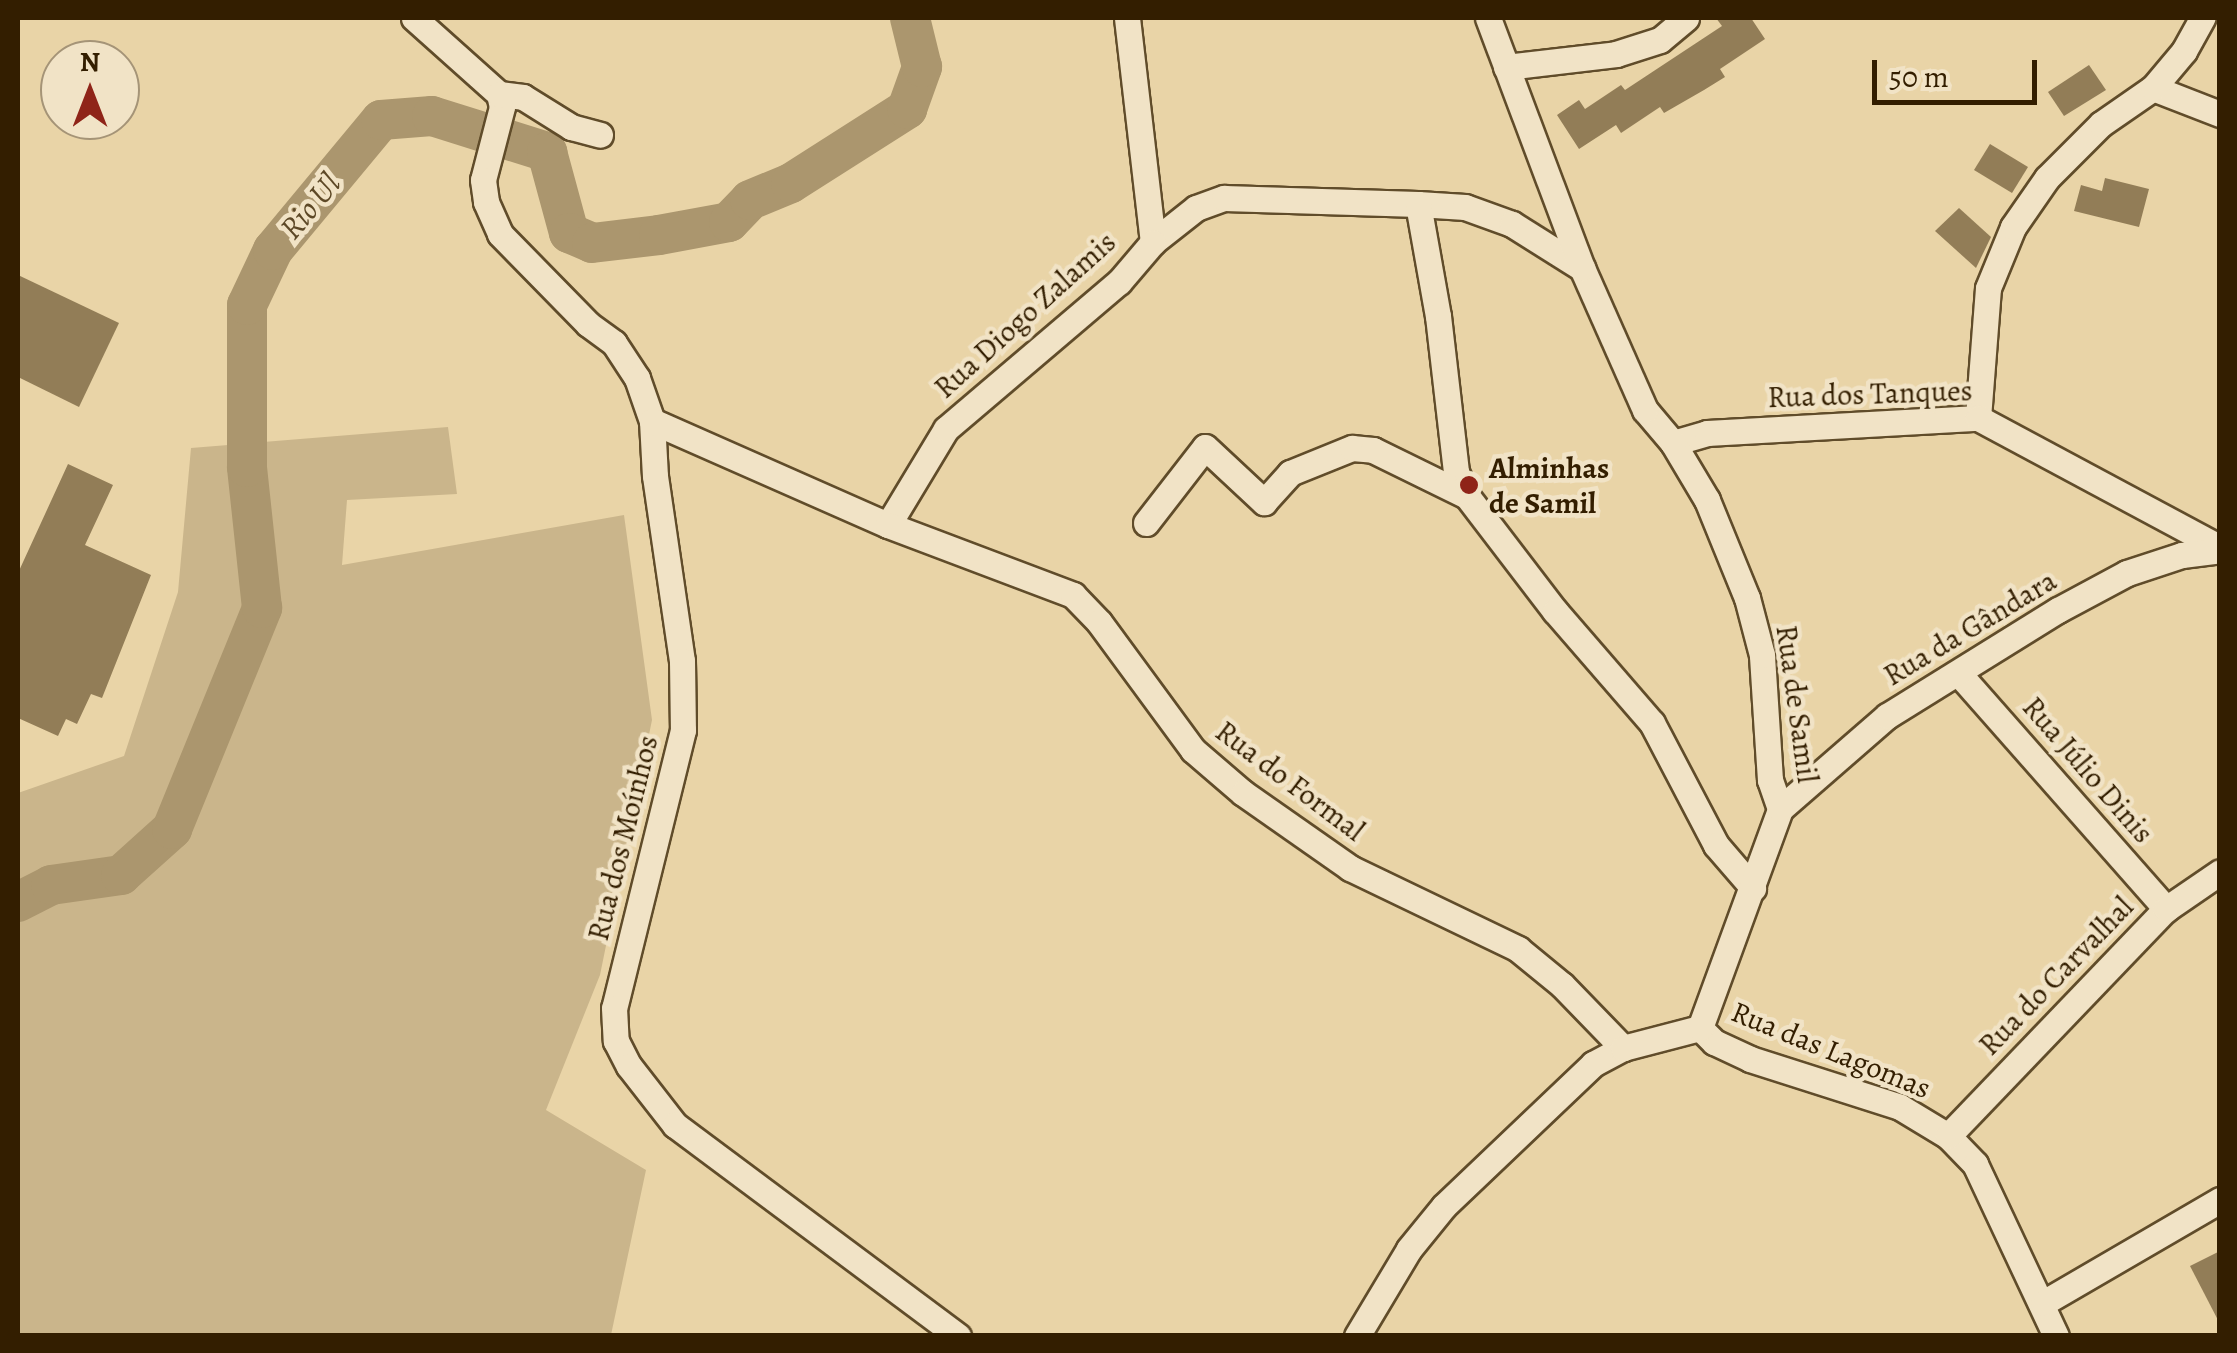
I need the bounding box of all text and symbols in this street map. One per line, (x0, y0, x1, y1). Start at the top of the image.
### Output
north arrow (40, 40, 140, 140)
scale bar (1877, 40, 2042, 102)
text: N (80, 43, 100, 81)
text: 50 m (1889, 57, 1949, 97)
water label: Rio Ul (271, 165, 349, 247)
street label: Rua Diogo Zalamis (927, 224, 1123, 406)
street label: Rua dos Tanques (1767, 372, 1973, 416)
place label: Alminhas de Samil (1489, 450, 1609, 520)
marker: Alminhas de Samil (1458, 474, 1480, 496)
street label: Rua da Gândara (1877, 562, 2063, 694)
street label: Rua de Samil (1768, 623, 1826, 785)
street label: Rua Júlio Dinis (2015, 690, 2161, 850)
street label: Rua do Formal (1208, 713, 1372, 849)
street label: Rua dos Moínhos (580, 732, 666, 944)
street label: Rua do Carvalhal (1971, 889, 2141, 1063)
street label: Rua das Lagomas (1726, 994, 1936, 1106)

